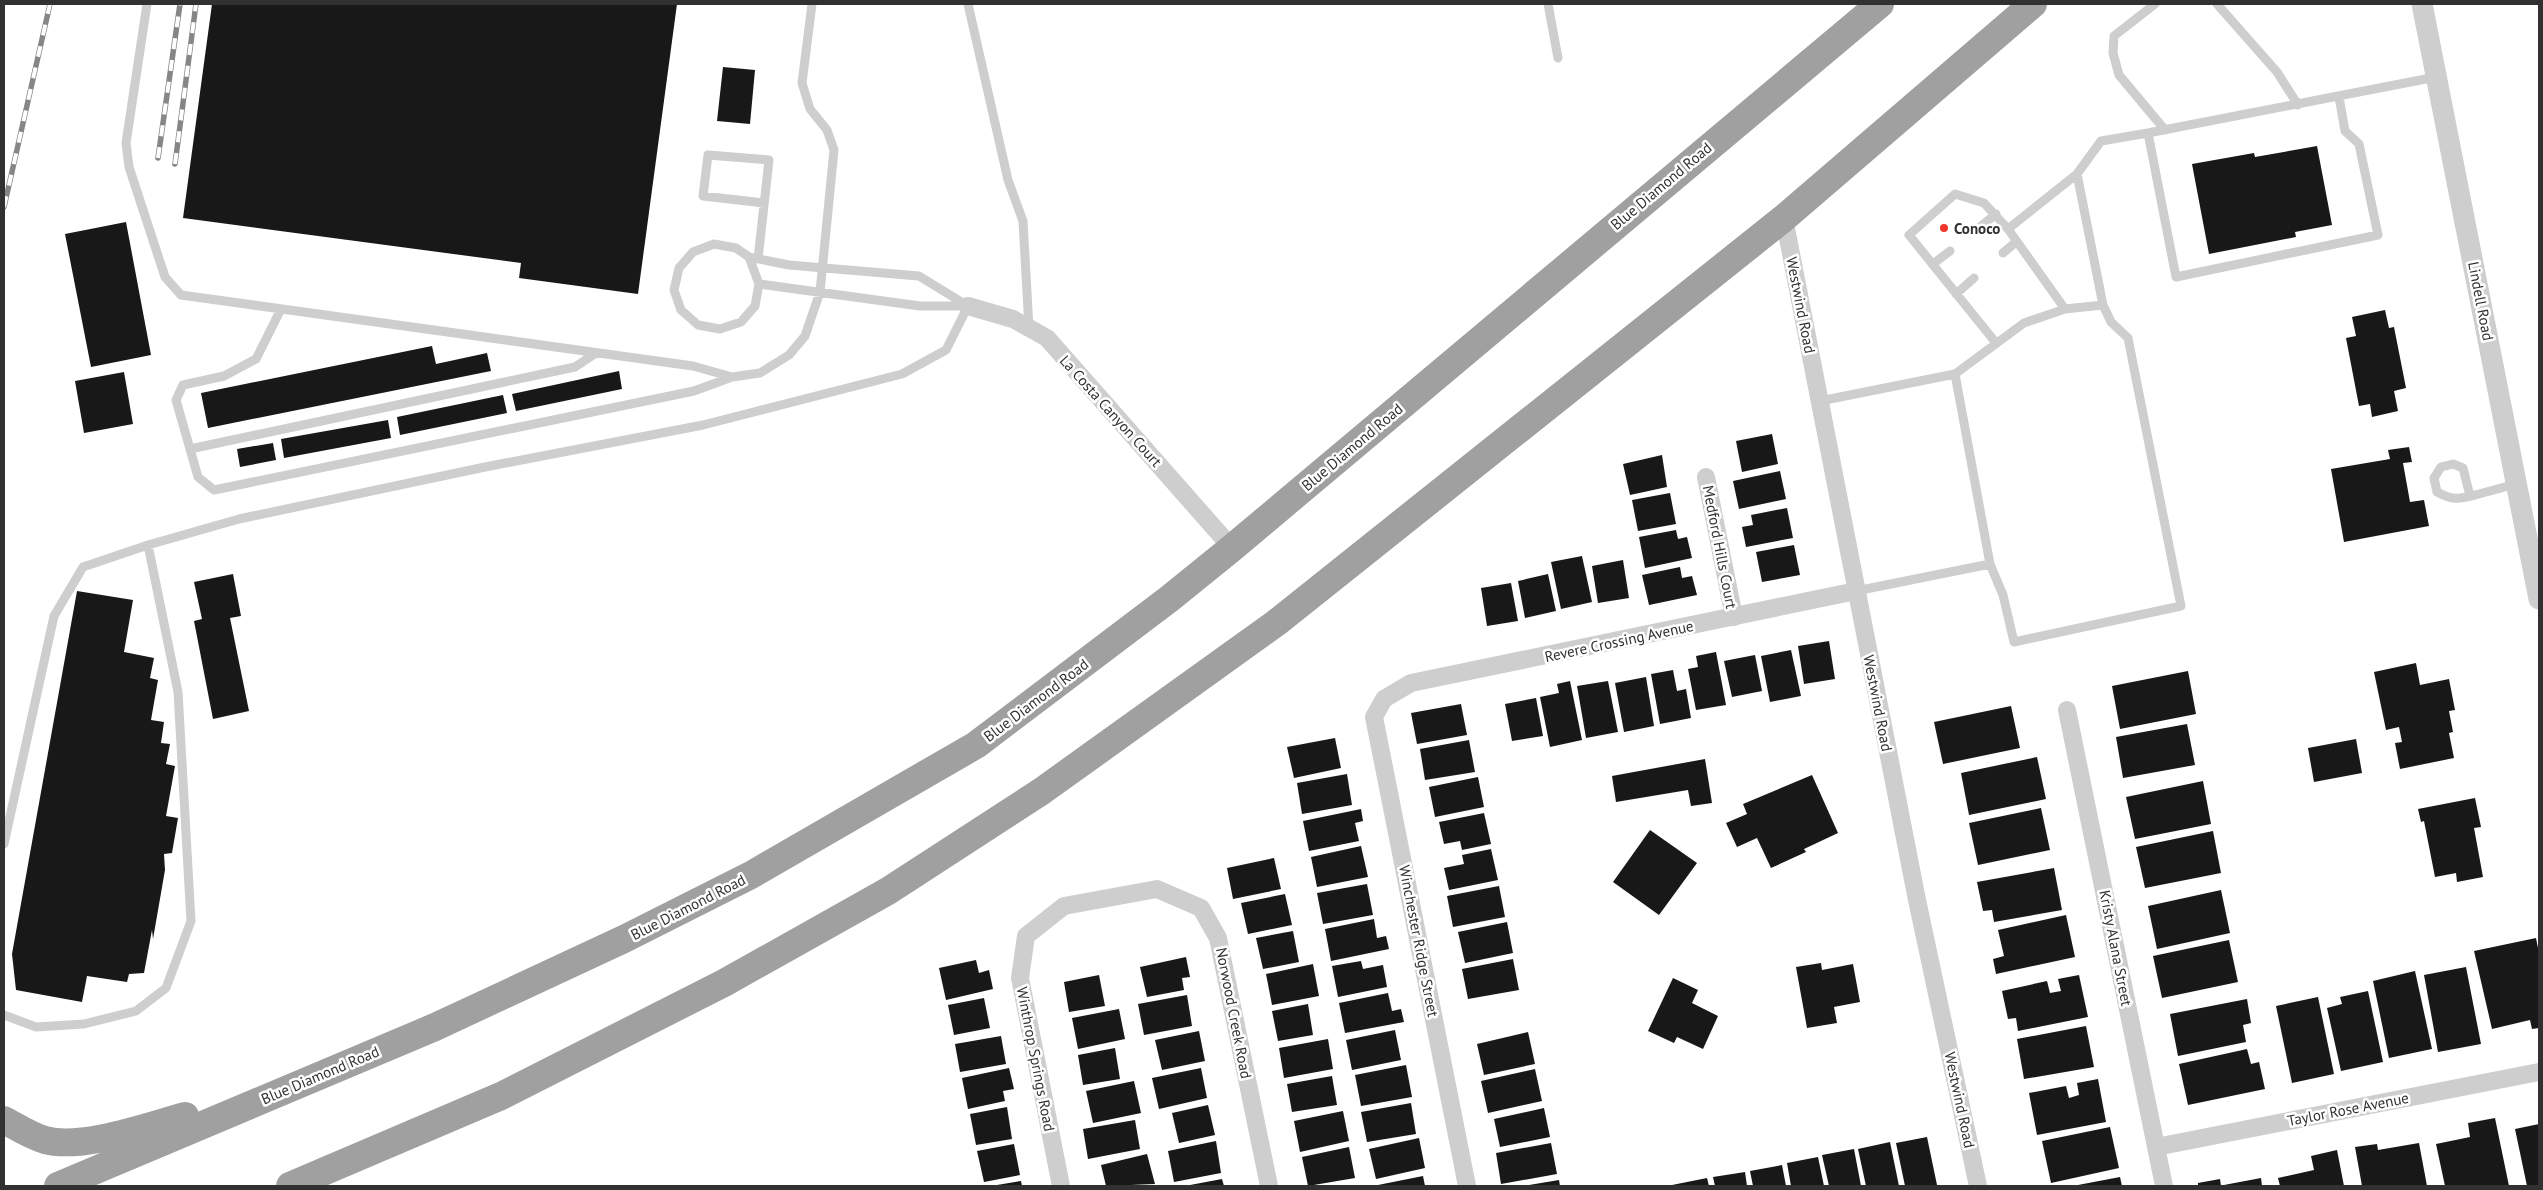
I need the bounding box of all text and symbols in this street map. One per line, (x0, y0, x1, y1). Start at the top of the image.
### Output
street label: Blue Diamond Road (1606, 138, 1716, 234)
place label: Conoco (1954, 219, 2000, 238)
marker: Conoco (1938, 222, 1950, 234)
street label: Westwind Road (1782, 255, 1820, 355)
street label: Lindell Road (2464, 260, 2498, 342)
street label: La Costa Canyon Court (1056, 351, 1166, 471)
street label: Blue Diamond Road (1297, 399, 1407, 495)
street label: Medford Hills Court (1699, 484, 1741, 610)
street label: Revere Crossing Avenue (1543, 616, 1695, 666)
street label: Westwind Road (1859, 653, 1897, 753)
street label: Blue Diamond Road (980, 654, 1092, 746)
street label: Winchester Ridge Street (1395, 864, 1443, 1018)
street label: Blue Diamond Road (627, 870, 749, 944)
street label: Kristy Alana Street (2095, 888, 2137, 1008)
street label: Norwood Creek Road (1212, 946, 1256, 1080)
street label: Winthrop Springs Road (1013, 985, 1059, 1133)
street label: Blue Diamond Road (258, 1042, 382, 1108)
street label: Westwind Road (1941, 1050, 1979, 1150)
street label: Taylor Rose Avenue (2286, 1088, 2410, 1130)

